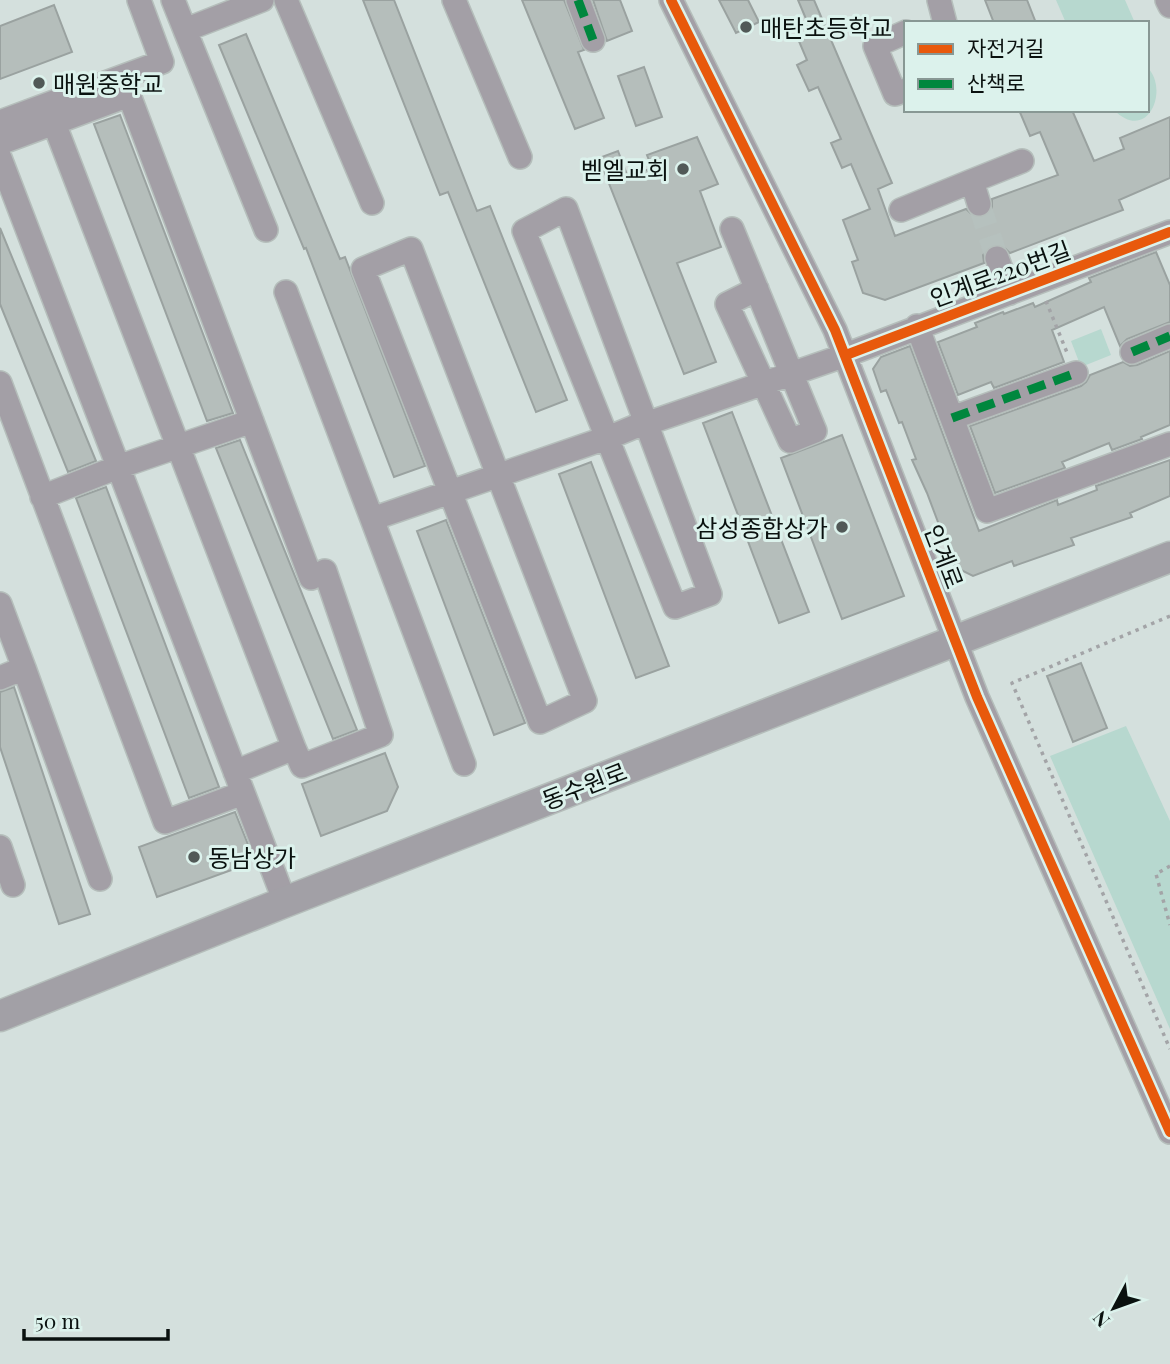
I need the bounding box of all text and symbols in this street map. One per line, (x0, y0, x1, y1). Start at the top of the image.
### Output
place label: 매탄초등학교 (760, 11, 892, 43)
marker: 매탄초등학교 (738, 19, 754, 35)
legend (904, 21, 1149, 112)
text: 자전거길 (967, 33, 1044, 61)
place label: 매원중학교 (53, 67, 163, 99)
text: 산책로 (967, 68, 1025, 96)
marker: 매원중학교 (31, 75, 47, 91)
place label: 벧엘교회 (581, 153, 669, 185)
marker: 벧엘교회 (675, 161, 691, 177)
street label: 인계로220번길 (925, 233, 1075, 313)
place label: 삼성종합상가 (696, 511, 828, 543)
marker: 삼성종합상가 (834, 519, 850, 535)
street label: 인계로 (918, 519, 972, 593)
street label: 동수원로 (537, 754, 631, 816)
place label: 동남상가 (208, 841, 296, 873)
marker: 동남상가 (186, 849, 202, 865)
north arrow (1079, 1273, 1149, 1343)
scale bar (24, 1298, 168, 1342)
text: 50 m (35, 1306, 81, 1334)
text: N (1086, 1306, 1115, 1334)

